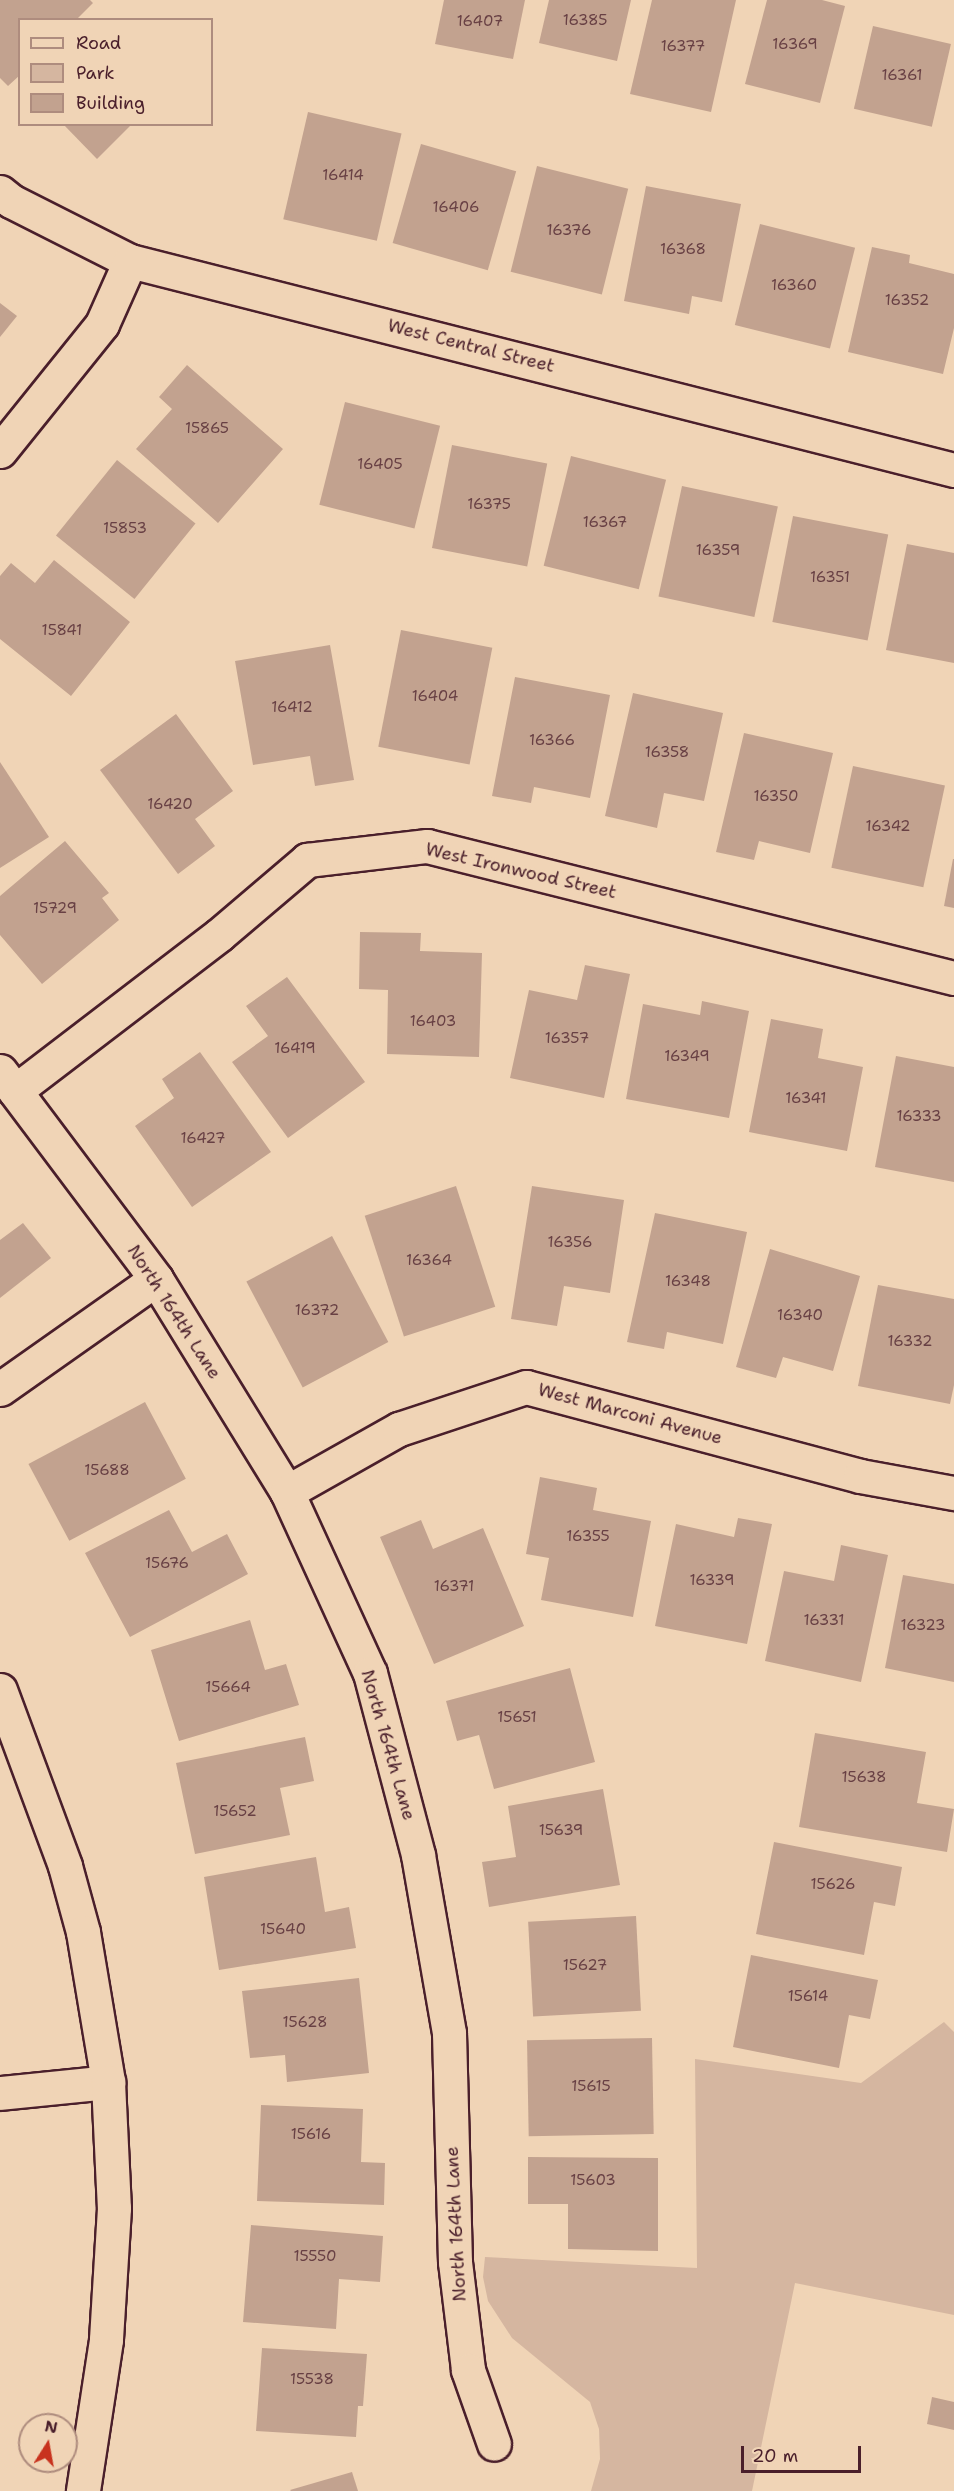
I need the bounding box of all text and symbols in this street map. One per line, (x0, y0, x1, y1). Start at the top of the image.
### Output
house number: 16385 (563, 12, 607, 30)
house number: 16407 (457, 13, 503, 31)
legend (18, 18, 213, 126)
text: Road (76, 31, 121, 55)
house number: 16369 (772, 36, 818, 54)
house number: 16377 (661, 38, 705, 56)
text: Park (76, 61, 115, 85)
house number: 16361 (881, 67, 923, 85)
text: Building (76, 91, 145, 115)
house number: 16414 (322, 167, 364, 185)
house number: 16406 (433, 199, 479, 217)
house number: 16376 (547, 222, 591, 240)
house number: 16368 (660, 241, 706, 259)
house number: 16360 (771, 277, 817, 295)
house number: 16352 (885, 292, 929, 310)
street label: West Central Street (385, 315, 557, 377)
house number: 15865 (185, 420, 229, 438)
house number: 16405 (357, 456, 403, 474)
house number: 16375 (467, 496, 511, 514)
house number: 16367 (583, 514, 627, 532)
house number: 15853 (103, 520, 147, 538)
house number: 16359 (696, 542, 740, 560)
house number: 16351 (810, 569, 850, 587)
house number: 15841 (42, 622, 82, 640)
house number: 16404 (412, 688, 458, 706)
house number: 16412 (271, 699, 313, 717)
house number: 16366 (529, 732, 575, 750)
house number: 16358 (645, 744, 689, 762)
house number: 16350 (754, 788, 798, 806)
house number: 16420 (147, 796, 193, 814)
house number: 16342 (865, 818, 911, 836)
street label: West Ironwood Street (423, 838, 619, 904)
house number: 15729 (33, 900, 77, 918)
house number: 16403 (410, 1013, 456, 1031)
house number: 16357 (545, 1030, 589, 1048)
house number: 16419 (274, 1040, 316, 1058)
house number: 16349 (664, 1048, 710, 1066)
house number: 16341 (785, 1090, 827, 1108)
house number: 16333 (897, 1108, 941, 1126)
house number: 16427 (180, 1130, 226, 1148)
house number: 16356 (548, 1234, 592, 1252)
street label: North 164th Lane (123, 1241, 225, 1383)
house number: 16364 (406, 1252, 452, 1270)
house number: 16348 (665, 1273, 711, 1291)
house number: 16372 (295, 1302, 339, 1320)
house number: 16340 (777, 1307, 823, 1325)
house number: 16332 (888, 1333, 932, 1351)
street label: West Marconi Avenue (535, 1379, 725, 1449)
house number: 15688 (84, 1462, 130, 1480)
house number: 16355 (566, 1528, 610, 1546)
house number: 15676 (145, 1555, 189, 1573)
house number: 16339 (689, 1572, 735, 1590)
house number: 16371 (434, 1578, 474, 1596)
house number: 16331 (804, 1612, 844, 1630)
house number: 16323 (900, 1617, 946, 1635)
street label: North 164th Lane (356, 1667, 420, 1823)
house number: 15664 (205, 1679, 251, 1697)
house number: 15651 (497, 1709, 537, 1727)
house number: 15638 (841, 1769, 887, 1787)
house number: 15652 (213, 1803, 257, 1821)
house number: 15639 (539, 1822, 583, 1840)
house number: 15626 (811, 1876, 855, 1894)
house number: 15640 (260, 1921, 306, 1939)
house number: 15627 (563, 1957, 607, 1975)
house number: 15614 (788, 1988, 828, 2006)
house number: 15628 (282, 2014, 328, 2032)
house number: 15615 (571, 2078, 611, 2096)
house number: 15616 (291, 2126, 331, 2144)
street label: North 164th Lane (441, 2146, 471, 2302)
house number: 15603 (570, 2172, 616, 2190)
house number: 15550 (294, 2248, 336, 2266)
house number: 15538 (290, 2371, 334, 2389)
north arrow (18, 2413, 78, 2473)
text: N (43, 2415, 59, 2438)
scale bar (744, 2434, 864, 2472)
text: 20 m (752, 2444, 798, 2468)

